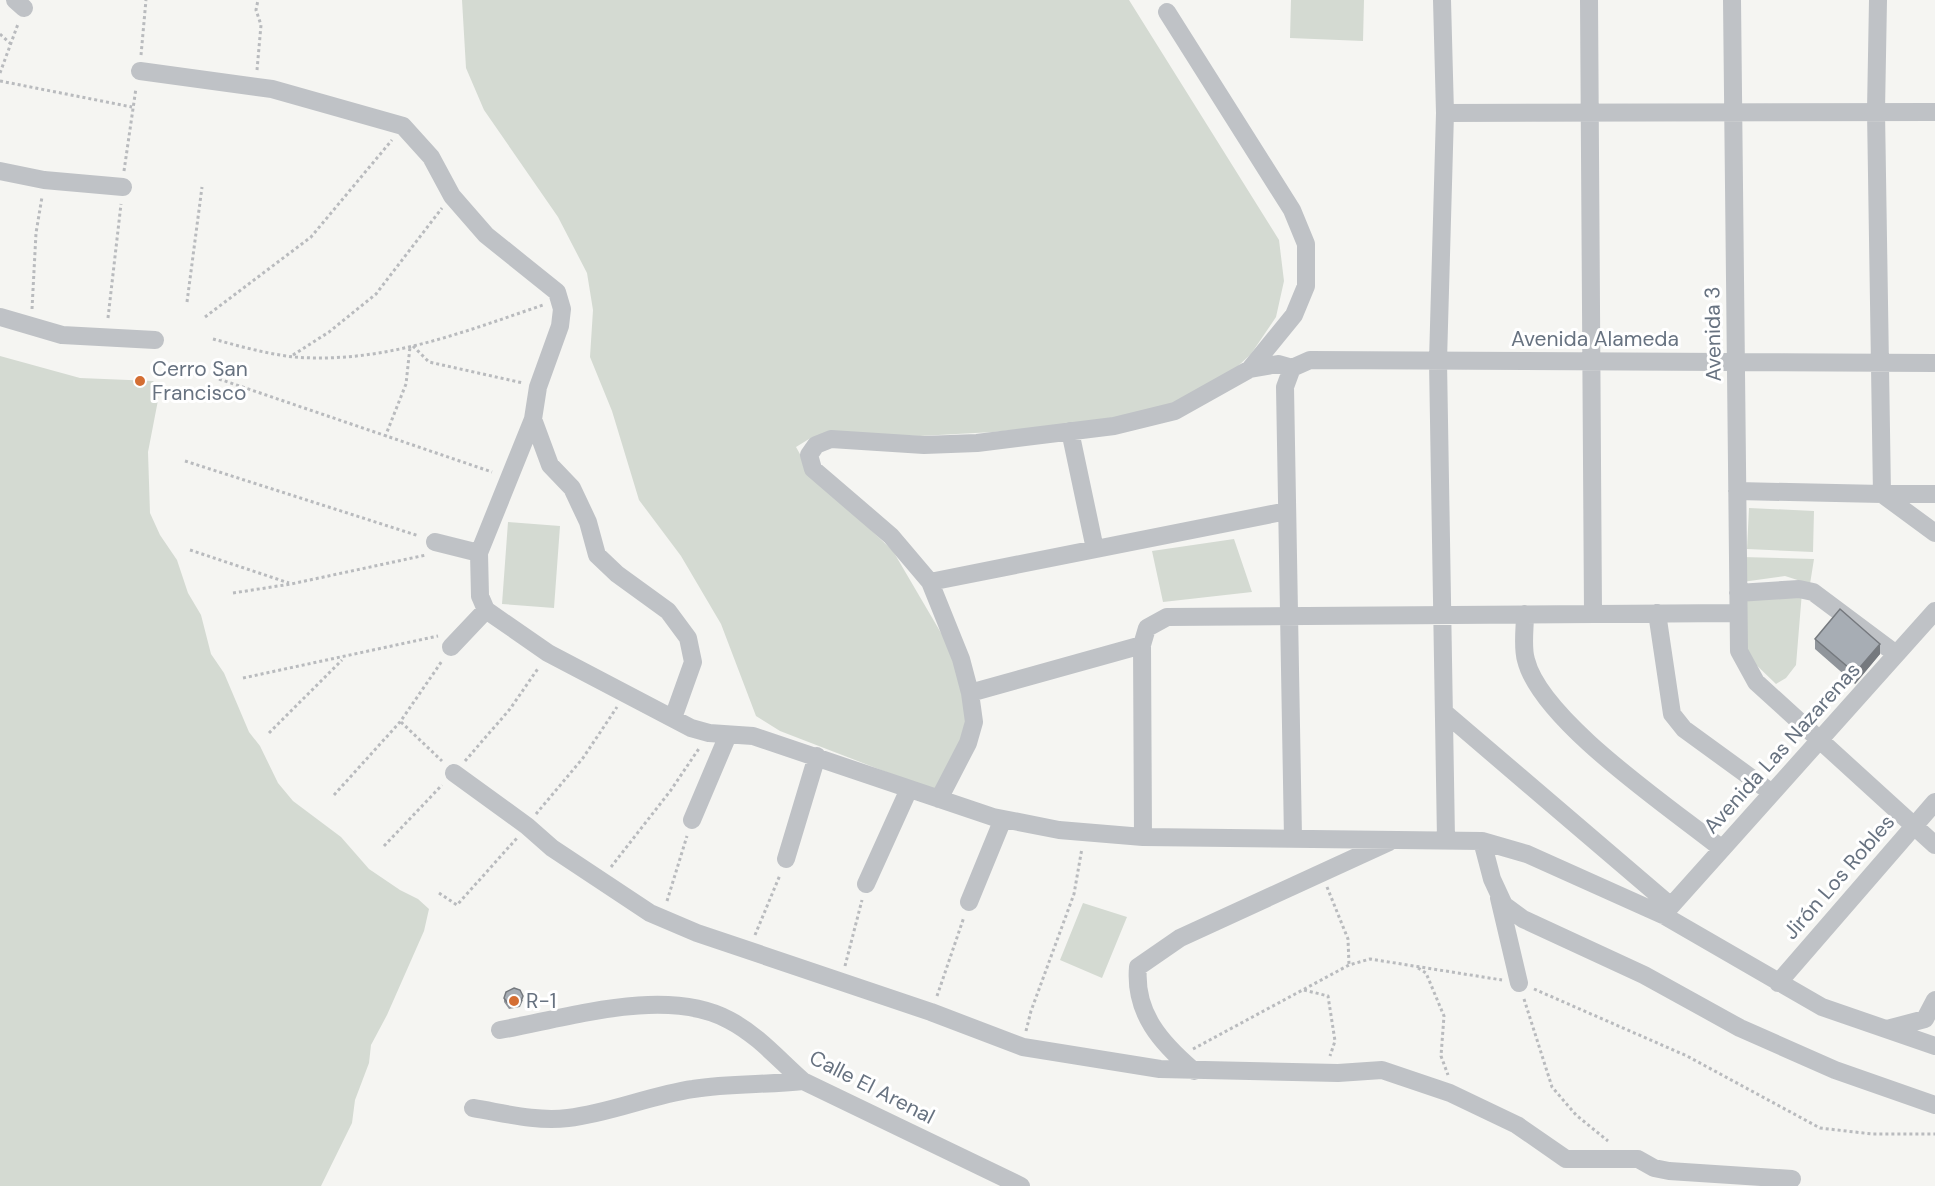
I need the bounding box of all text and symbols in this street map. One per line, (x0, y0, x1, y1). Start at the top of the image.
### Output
street label: Avenida 3 (1698, 286, 1728, 382)
street label: Avenida Alameda (1511, 325, 1679, 353)
place label: Cerro San Francisco (152, 355, 248, 407)
marker: Cerro San Francisco (133, 374, 147, 388)
street label: Avenida Las Nazarenas (1697, 656, 1867, 840)
street label: Jirón Los Robles (1777, 809, 1901, 945)
place label: R-1 (526, 987, 556, 1015)
marker: R-1 (507, 994, 521, 1008)
street label: Calle El Arenal (805, 1043, 939, 1131)

